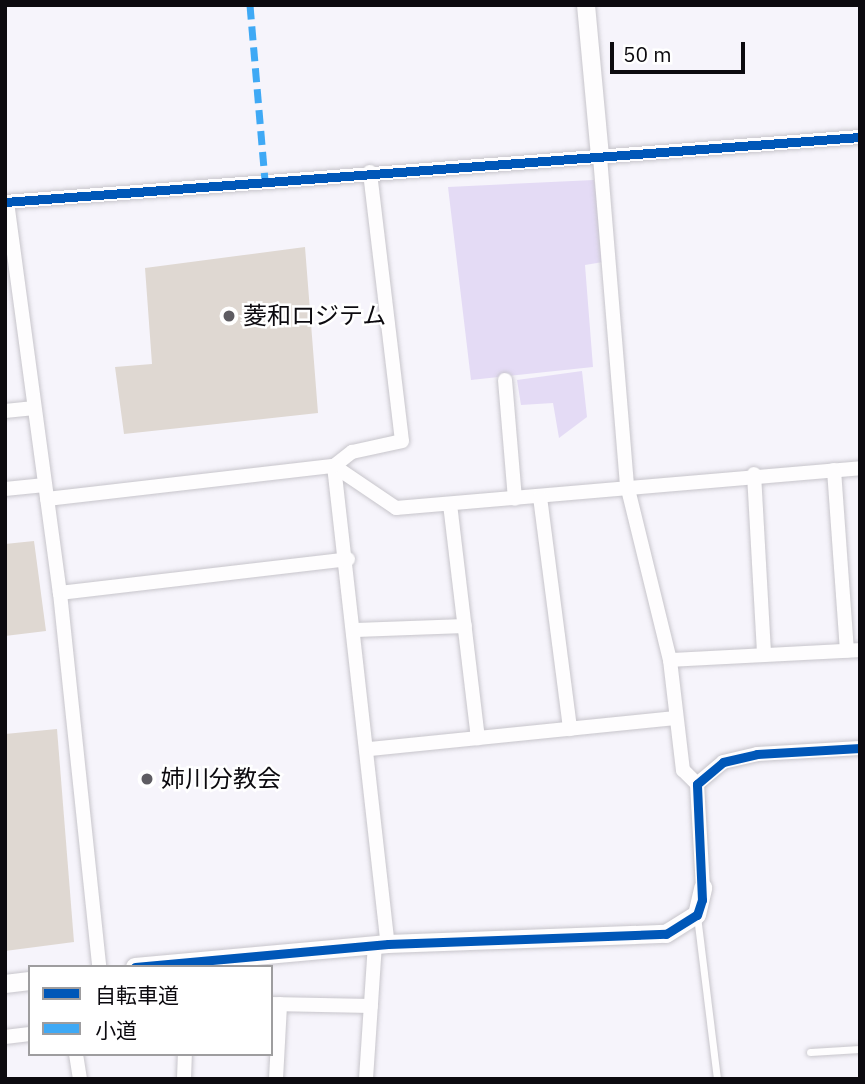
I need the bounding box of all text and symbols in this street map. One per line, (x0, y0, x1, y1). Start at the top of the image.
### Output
scale bar (613, 28, 748, 72)
text: 50 m (623, 40, 672, 68)
place label: 菱和ロジテム (243, 302, 387, 330)
marker: 菱和ロジテム (221, 308, 237, 324)
place label: 姉川分教会 (161, 765, 281, 793)
marker: 姉川分教会 (139, 771, 155, 787)
legend (28, 965, 273, 1056)
text: 自転車道 (95, 981, 179, 1009)
text: 小道 (95, 1016, 137, 1044)

